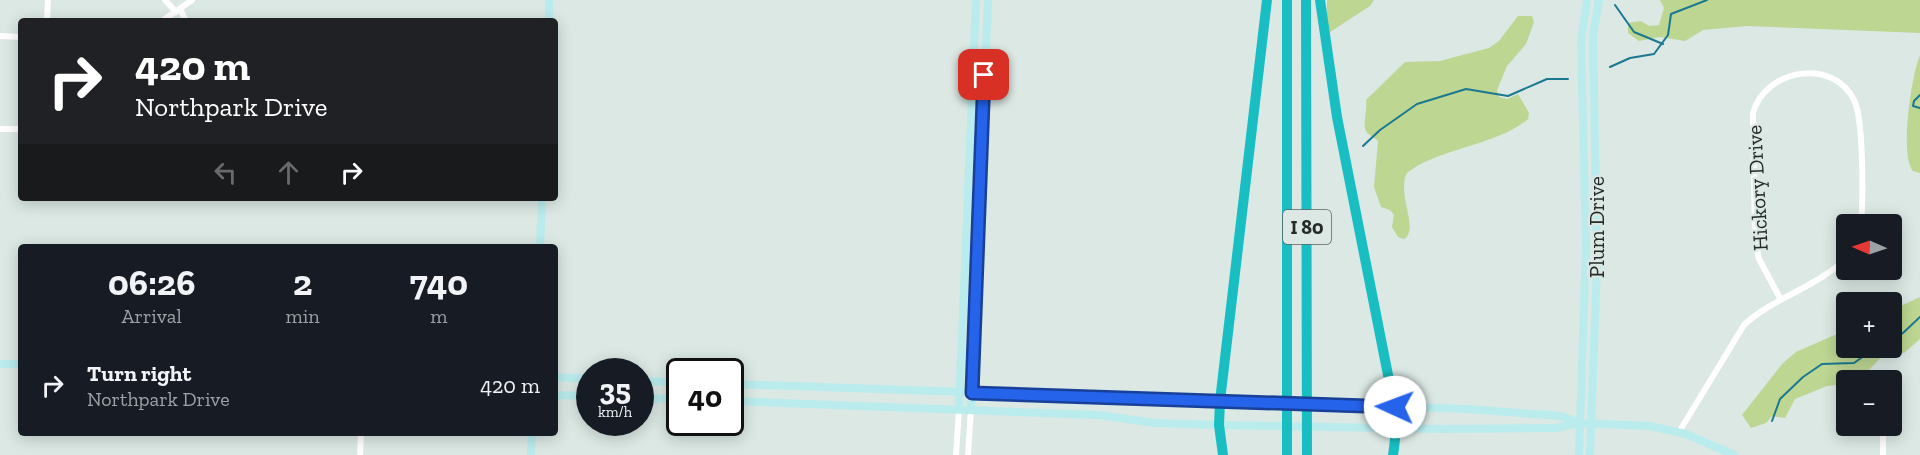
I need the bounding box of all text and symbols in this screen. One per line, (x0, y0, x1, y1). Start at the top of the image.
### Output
text: 420 m (135, 40, 250, 91)
icon: right (36, 42, 114, 120)
pin (958, 49, 1009, 100)
icon: arrive (967, 58, 1000, 91)
text: Northpark Drive (135, 91, 327, 123)
street label: Hickory Drive (1741, 124, 1773, 252)
icon: left (209, 156, 242, 189)
icon: ahead (272, 156, 305, 189)
icon: right (335, 156, 368, 189)
street label: Plum Drive (1584, 176, 1609, 278)
road number: I 80 (1283, 210, 1331, 244)
north arrow (1836, 214, 1902, 280)
map controls (1836, 214, 1902, 436)
text: 06:26 (108, 261, 196, 304)
text: 2 (293, 261, 312, 304)
text: 740 (410, 261, 468, 304)
button: + (1836, 292, 1902, 358)
text: Arrival (122, 304, 182, 328)
text: min (285, 304, 320, 328)
text: m (430, 304, 447, 328)
speed limit sign: 40 (666, 358, 744, 436)
text: Turn right (87, 360, 191, 387)
icon: right (36, 369, 69, 402)
button: − (1836, 370, 1902, 436)
text: 420 m (480, 372, 540, 399)
text: 35 (599, 372, 631, 408)
position arrow (1363, 375, 1427, 439)
text: Northpark Drive (87, 387, 230, 411)
text: km/h (598, 403, 632, 421)

